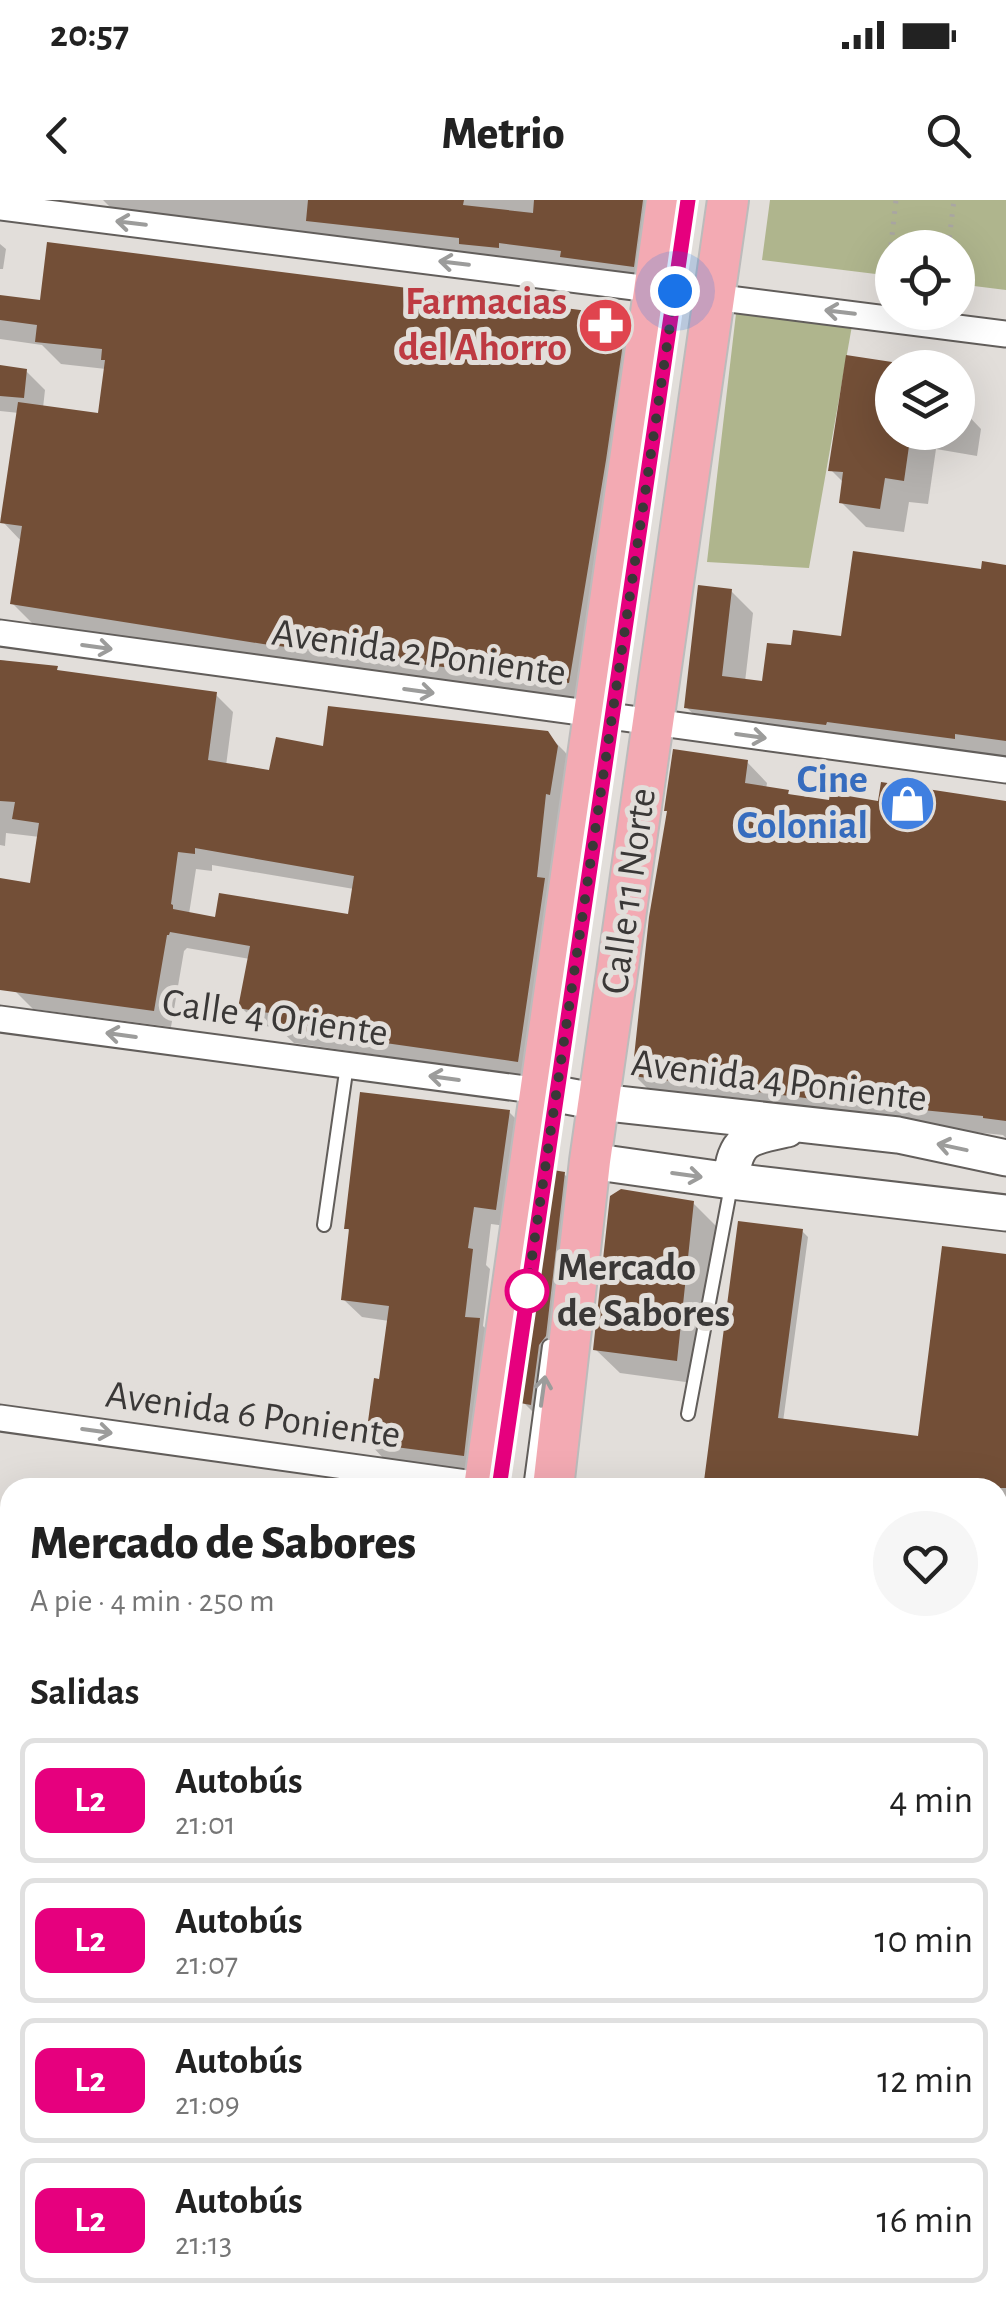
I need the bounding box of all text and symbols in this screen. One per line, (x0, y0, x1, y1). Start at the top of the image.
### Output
text: 20:57 (50, 16, 129, 54)
icon: back (30, 108, 85, 163)
icon: search (921, 108, 976, 163)
text: Metrio (441, 112, 565, 157)
one-way arrow (115, 213, 148, 232)
map controls (875, 230, 975, 450)
button: locate (875, 230, 975, 330)
one-way arrow (438, 254, 470, 272)
your location (650, 266, 700, 316)
place label: Farmacias del Ahorro (398, 282, 567, 368)
pharmacy icon: Farmacias del Ahorro (576, 295, 636, 355)
one-way arrow (824, 303, 857, 321)
button: layers (875, 350, 975, 450)
street label: Avenida 2 Poniente (269, 613, 569, 693)
one-way arrow (80, 638, 112, 656)
one-way arrow (402, 682, 434, 700)
one-way arrow (734, 727, 766, 746)
place label: Cine Colonial (737, 760, 868, 846)
shop icon: Cine Colonial (877, 773, 937, 833)
street label: Calle 11 Norte (595, 785, 663, 997)
street label: Calle 4 Oriente (160, 982, 390, 1054)
one-way arrow (106, 1025, 138, 1044)
street label: Avenida 4 Poniente (629, 1043, 929, 1119)
one-way arrow (428, 1068, 460, 1087)
one-way arrow (937, 1136, 969, 1155)
one-way arrow (670, 1166, 702, 1184)
place label: Mercado de Sabores (557, 1248, 730, 1334)
marker: Mercado de Sabores (506, 1270, 548, 1312)
street label: Avenida 6 Poniente (103, 1375, 403, 1455)
one-way arrow (535, 1375, 553, 1408)
one-way arrow (80, 1423, 112, 1441)
button: heart (873, 1511, 978, 1616)
text: Mercado de Sabores (30, 1520, 416, 1568)
text: A pie · 4 min · 250 m (30, 1585, 275, 1617)
text: Salidas (30, 1674, 139, 1712)
text: Autobús (175, 1763, 303, 1801)
text: 4 min (889, 1782, 973, 1820)
text: L2 (74, 1783, 106, 1818)
text: 21:01 (175, 1808, 236, 1840)
text: Autobús (175, 1903, 303, 1941)
text: 10 min (874, 1922, 973, 1960)
text: L2 (74, 1923, 106, 1958)
text: 21:07 (175, 1948, 238, 1980)
text: Autobús (175, 2043, 303, 2081)
text: 12 min (877, 2062, 973, 2100)
text: L2 (74, 2063, 106, 2098)
text: 21:09 (175, 2088, 240, 2120)
text: Autobús (175, 2183, 303, 2221)
text: 16 min (877, 2202, 973, 2240)
text: L2 (74, 2203, 106, 2238)
text: 21:13 (175, 2228, 232, 2260)

